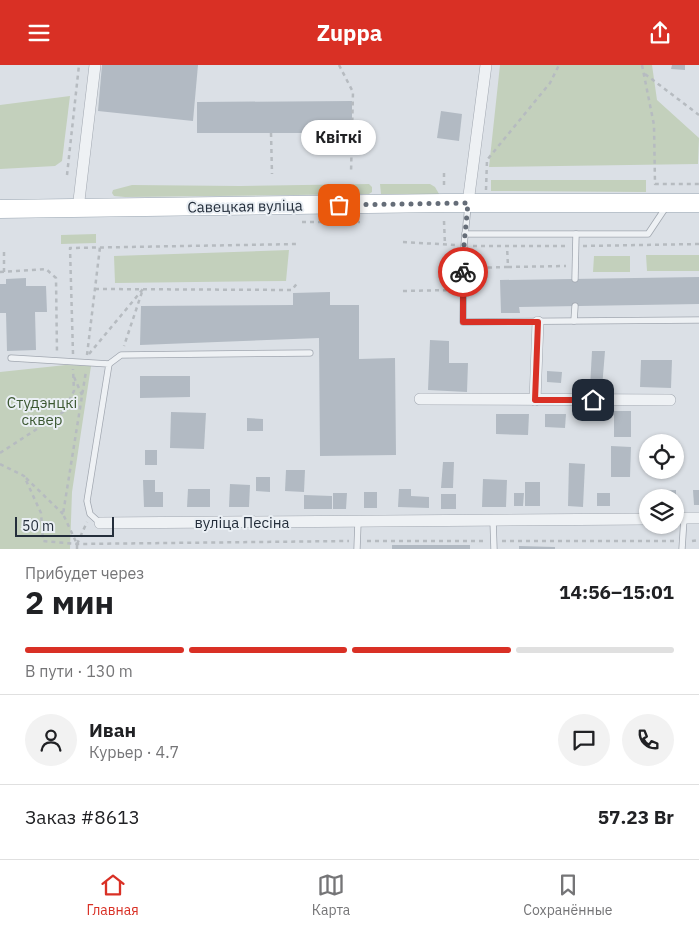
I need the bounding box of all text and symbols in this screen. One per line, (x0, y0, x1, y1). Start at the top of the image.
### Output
text: Zuppa (317, 18, 382, 47)
icon: menu (25, 19, 53, 47)
icon: share (646, 19, 674, 47)
callout: Квіткі (302, 120, 376, 155)
text: Квіткі (315, 127, 362, 147)
pin (318, 184, 360, 226)
icon: bag (325, 191, 353, 219)
street label: Савецкая вуліца (187, 195, 303, 217)
courier (438, 247, 488, 297)
icon: bike (449, 258, 477, 286)
pin (572, 379, 614, 421)
icon: home (579, 386, 607, 414)
park label: Студэнцкі сквер (7, 393, 77, 429)
map controls (639, 434, 684, 534)
button: locate (639, 434, 684, 479)
button: layers (639, 489, 684, 534)
street label: вуліца Песіна (194, 513, 290, 532)
scale bar (15, 514, 114, 537)
text: 50 m (22, 517, 54, 535)
text: Прибудет через (25, 563, 144, 583)
text: 14:56–15:01 (559, 580, 674, 604)
text: 2 мин (25, 581, 114, 623)
text: В пути · 130 m (25, 661, 133, 681)
button: person (25, 714, 77, 766)
button: chat (558, 714, 610, 766)
button: phone (622, 714, 674, 766)
text: Иван (89, 718, 136, 742)
text: Курьер · 4.7 (89, 742, 179, 762)
text: Заказ #8613 (25, 805, 140, 829)
text: 57.23 Br (598, 805, 674, 829)
tab: Главная (86, 871, 139, 919)
tab: Карта (312, 871, 350, 919)
tab: Сохранённые (523, 871, 613, 919)

